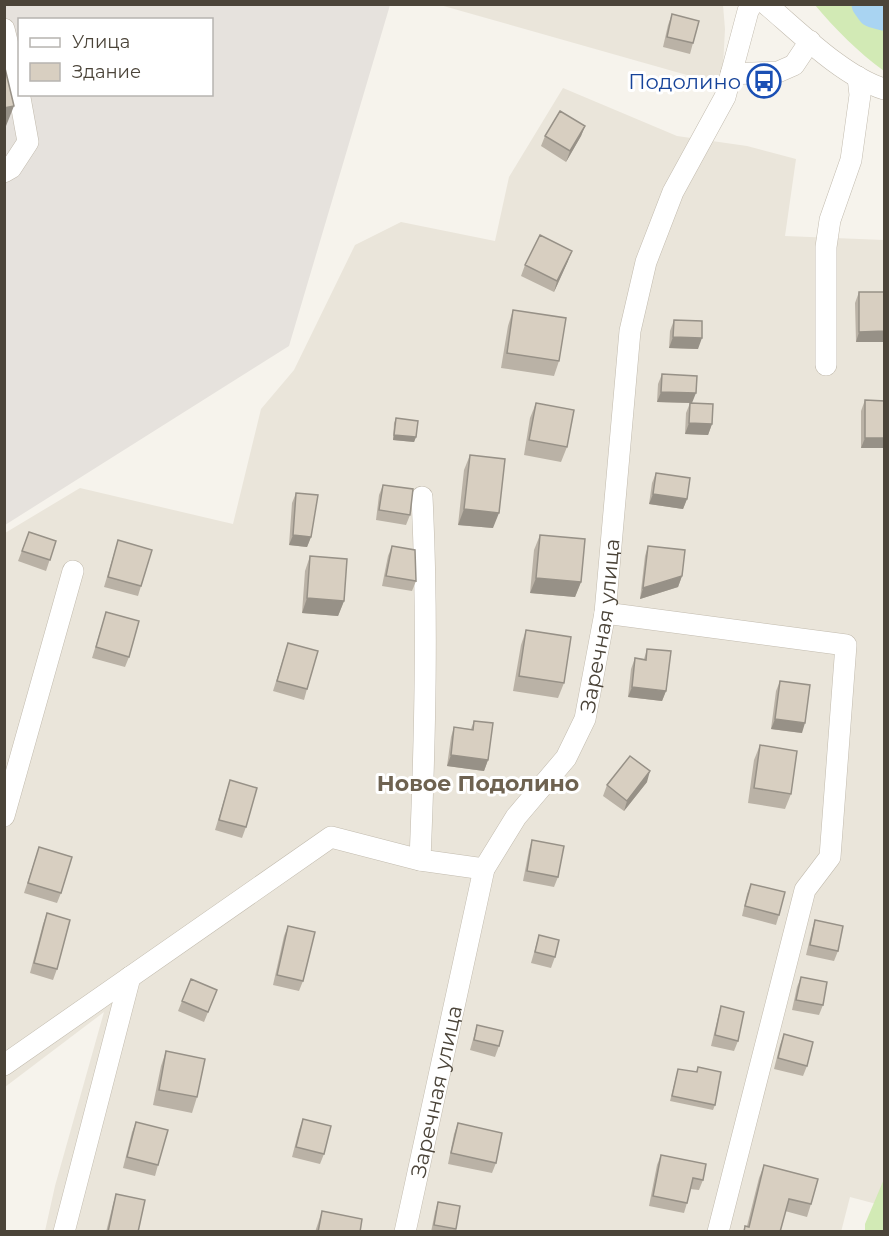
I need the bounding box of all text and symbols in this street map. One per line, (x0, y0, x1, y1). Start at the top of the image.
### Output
legend (18, 18, 213, 96)
text: Улица (72, 31, 130, 53)
text: Здание (72, 61, 141, 83)
bus stop icon: Подолино (746, 63, 782, 99)
place label: Подолино (628, 69, 741, 94)
street label: Заречная улица (574, 538, 624, 714)
district label: Новое Подолино (377, 770, 579, 797)
street label: Заречная улица (405, 1003, 467, 1180)

